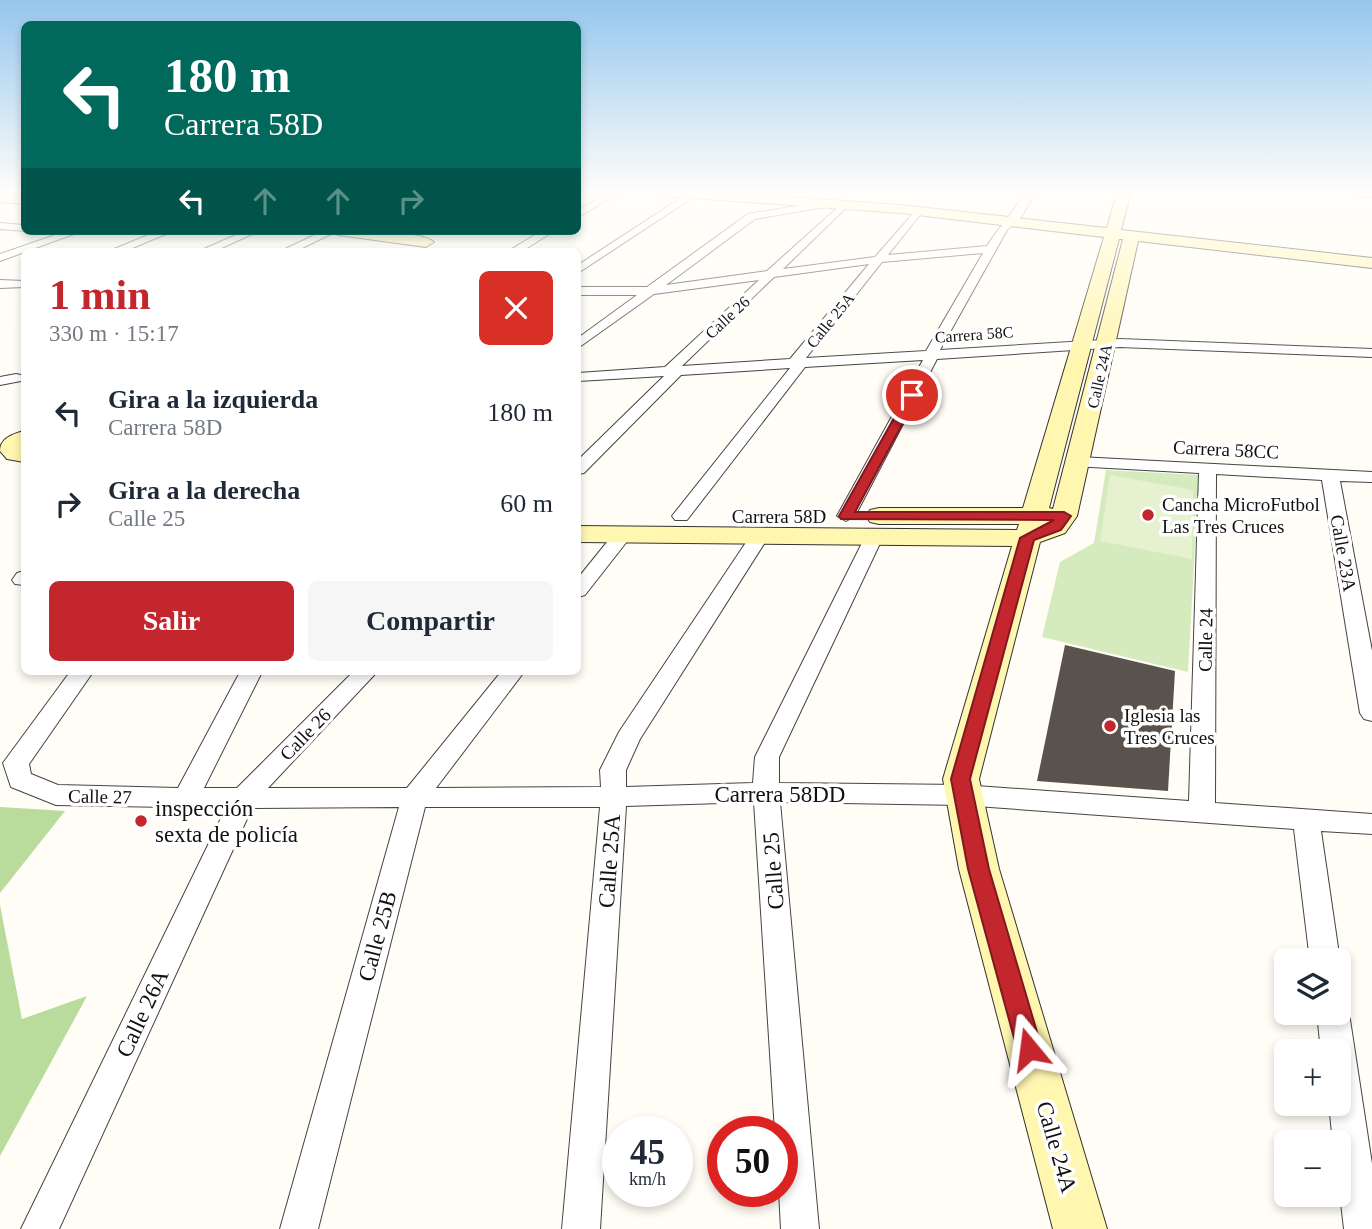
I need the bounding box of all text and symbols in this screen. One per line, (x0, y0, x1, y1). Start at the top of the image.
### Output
text: 180 m (164, 48, 291, 103)
icon: left (49, 49, 140, 140)
text: Carrera 58D (164, 106, 323, 142)
icon: left (173, 182, 211, 220)
icon: ahead (246, 182, 284, 220)
icon: ahead (319, 182, 357, 220)
icon: right (392, 182, 430, 220)
button: close (479, 271, 553, 345)
text: 1 min (49, 272, 151, 318)
street label: Calle 25A (803, 289, 858, 351)
street label: Calle 26 (702, 293, 753, 342)
text: 330 m · 15:17 (49, 321, 179, 346)
street label: Carrera 58C (934, 323, 1014, 346)
street label: Calle 24A (1084, 342, 1115, 410)
pin (882, 365, 942, 425)
icon: arrive (893, 376, 931, 414)
text: Gira a la izquierda (108, 385, 318, 414)
icon: left (49, 394, 87, 432)
text: 180 m (487, 398, 553, 427)
text: Carrera 58D (108, 415, 222, 440)
street label: Carrera 58CC (1172, 436, 1279, 463)
text: Gira a la derecha (108, 476, 300, 505)
icon: right (49, 485, 87, 523)
text: 60 m (500, 489, 553, 518)
place label: Cancha MicroFutbol Las Tres Cruces (1162, 494, 1320, 537)
text: Calle 25 (108, 506, 185, 531)
street label: Carrera 58D (732, 506, 826, 527)
marker: Cancha MicroFutbol Las Tres Cruces (1140, 507, 1156, 523)
street label: Calle 23A (1326, 513, 1361, 593)
button: Salir (49, 581, 294, 661)
button: Compartir (308, 581, 553, 661)
street label: Calle 24 (1194, 607, 1217, 672)
street label: Calle 26 (276, 704, 335, 765)
place label: Iglesia las Tres Cruces (1124, 705, 1215, 748)
marker: Iglesia las Tres Cruces (1102, 718, 1118, 734)
street label: Carrera 58DD (715, 782, 845, 807)
street label: Calle 27 (68, 785, 132, 808)
place label: inspección sexta de policía (155, 796, 298, 847)
marker: inspección sexta de policía (133, 813, 149, 829)
street label: Calle 25A (594, 813, 625, 909)
street label: Calle 25 (758, 832, 789, 910)
street label: Calle 25B (353, 888, 402, 984)
map controls (1274, 948, 1351, 1207)
button: layers (1274, 948, 1351, 1025)
street label: Calle 26A (111, 965, 174, 1061)
position arrow (992, 1012, 1066, 1086)
button: + (1274, 1039, 1351, 1116)
street label: Calle 24A (1032, 1099, 1082, 1196)
speed limit sign: 50 (707, 1116, 798, 1207)
button: − (1274, 1130, 1351, 1207)
text: 45 (630, 1133, 665, 1172)
text: km/h (629, 1169, 666, 1189)

